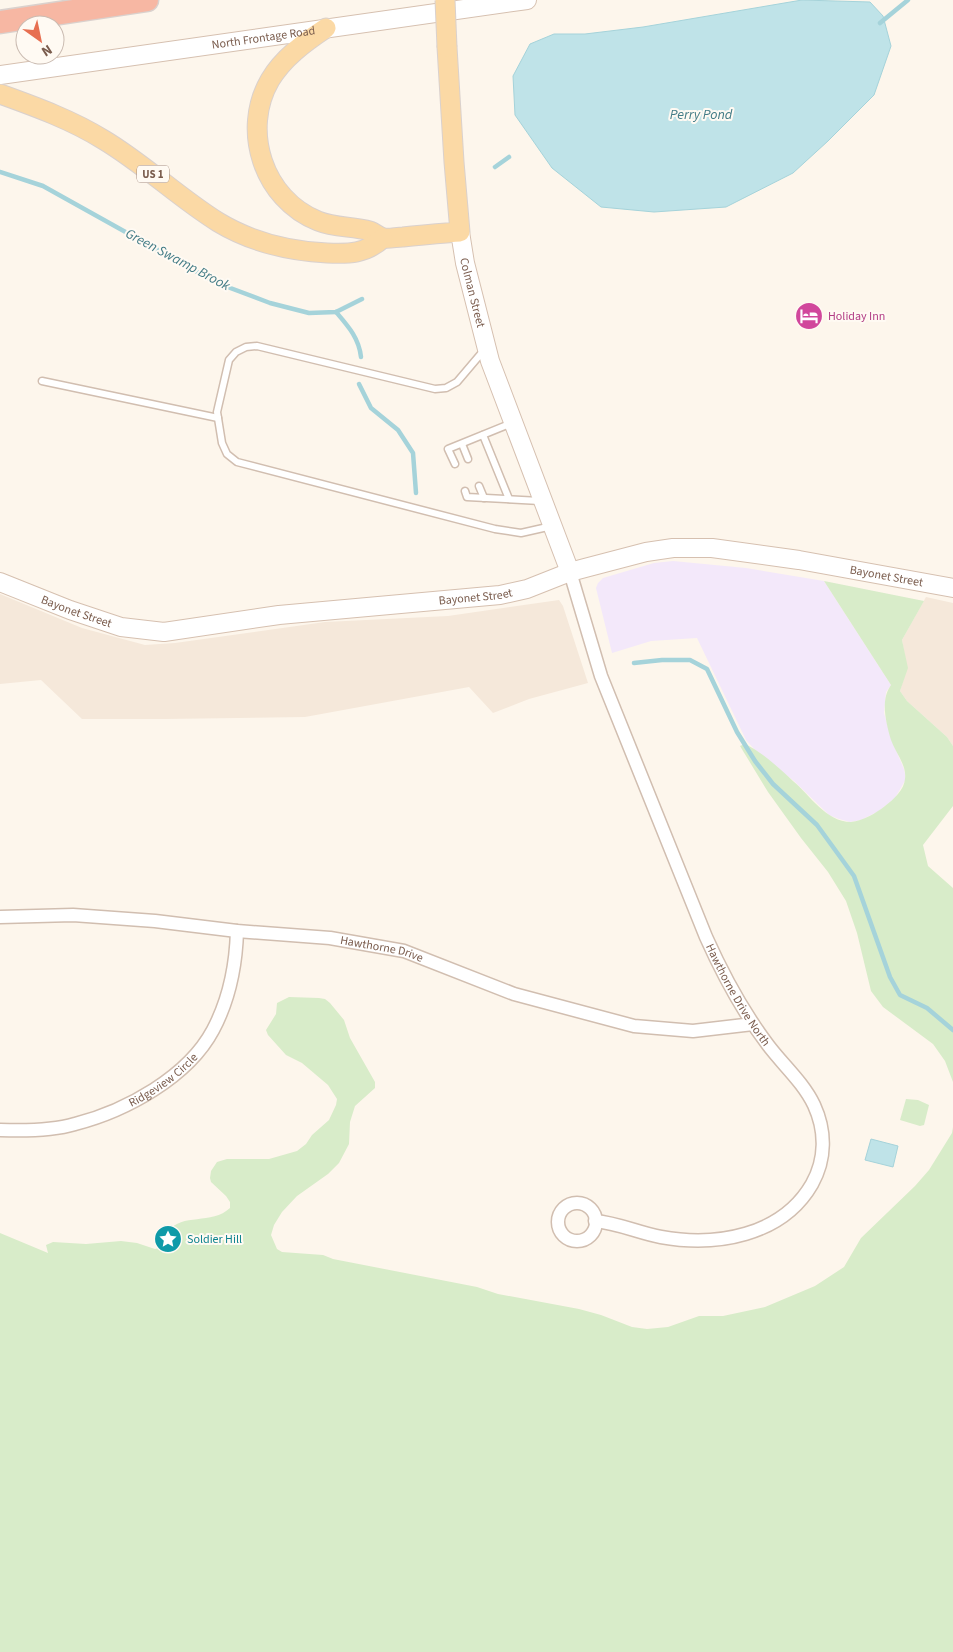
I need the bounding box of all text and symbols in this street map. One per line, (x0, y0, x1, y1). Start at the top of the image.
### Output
north arrow (15, 15, 65, 65)
street label: North Frontage Road (211, 22, 316, 54)
text: N (37, 39, 56, 61)
water label: Perry Pond (670, 105, 733, 125)
road number: US 1 (137, 165, 169, 182)
water label: Green Swamp Brook (122, 224, 234, 296)
street label: Colman Street (455, 257, 489, 330)
hotel icon: Holiday Inn (794, 301, 824, 331)
place label: Holiday Inn (828, 308, 885, 325)
street label: Bayonet Street (848, 561, 924, 591)
street label: Bayonet Street (438, 584, 514, 610)
street label: Bayonet Street (38, 591, 114, 632)
street label: Hawthorne Drive (339, 932, 426, 967)
street label: Hawthorne Drive North (701, 941, 774, 1050)
street label: Ridgeview Circle (126, 1049, 202, 1112)
place icon: Soldier Hill (153, 1224, 183, 1254)
place label: Soldier Hill (187, 1231, 242, 1248)

